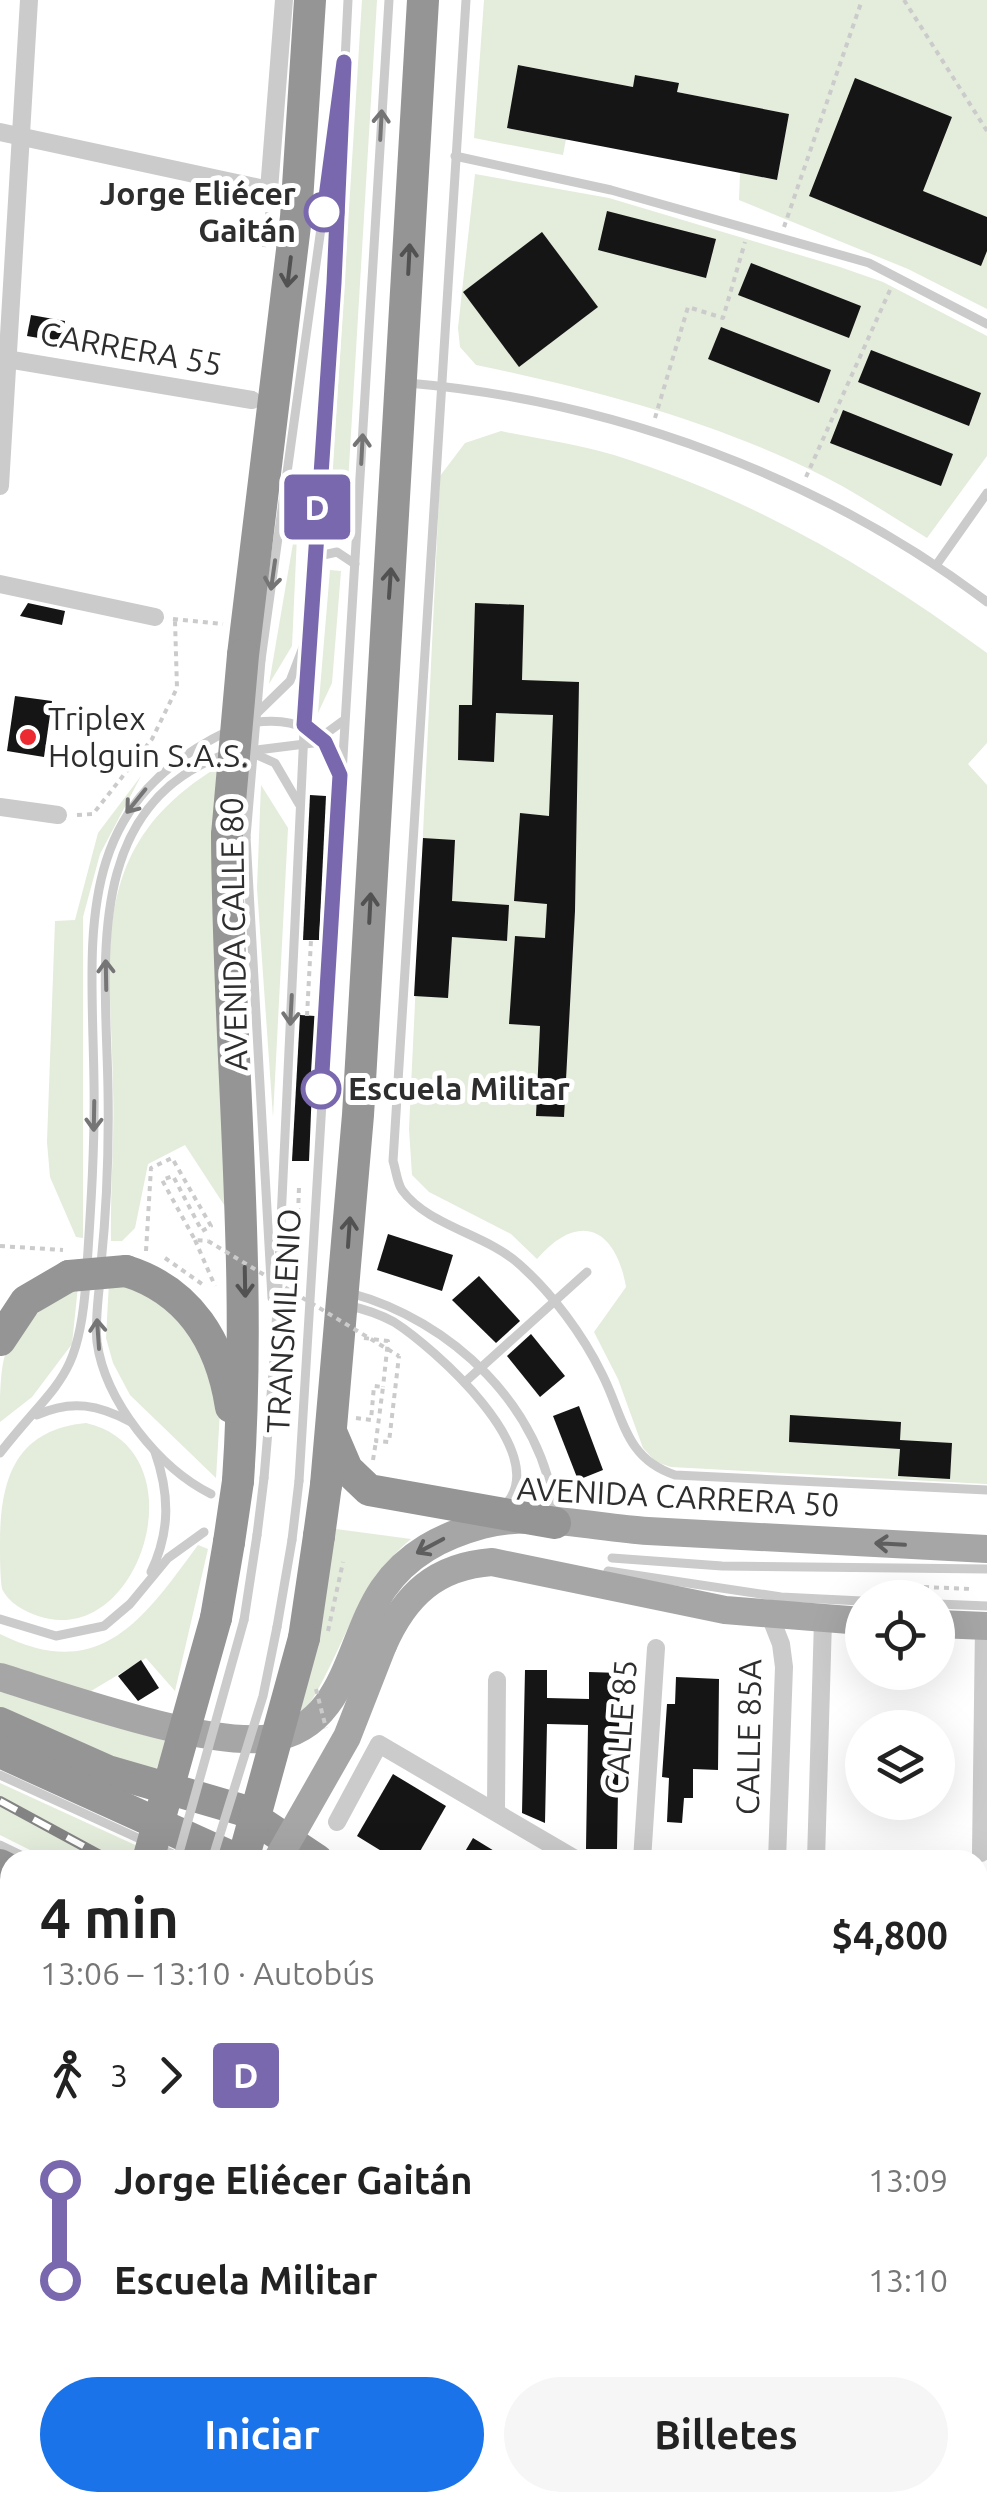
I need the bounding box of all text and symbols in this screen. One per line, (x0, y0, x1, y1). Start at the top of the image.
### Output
one-way arrow (372, 109, 391, 142)
place label: Jorge Eliécer Gaitán (100, 175, 296, 248)
marker: Jorge Eliécer Gaitán (305, 193, 343, 231)
one-way arrow (400, 243, 419, 275)
one-way arrow (279, 255, 298, 287)
street label: CARRERA 55 (37, 314, 225, 382)
one-way arrow (353, 434, 372, 466)
line badge: D (284, 474, 350, 540)
text: D (304, 487, 330, 527)
one-way arrow (263, 558, 282, 591)
one-way arrow (380, 568, 399, 600)
place label: Triplex Holguin S.A.S. (48, 700, 248, 773)
marker: Triplex Holguin S.A.S. (17, 726, 39, 748)
one-way arrow (126, 788, 148, 814)
street label: AVENIDA CALLE 80 (213, 797, 253, 1071)
one-way arrow (361, 892, 380, 924)
one-way arrow (97, 959, 116, 991)
one-way arrow (281, 993, 300, 1025)
marker: Escuela Militar (302, 1070, 340, 1108)
place label: Escuela Militar (348, 1070, 570, 1106)
one-way arrow (84, 1098, 104, 1131)
street label: TRANSMILENIO (259, 1208, 307, 1434)
one-way arrow (340, 1217, 359, 1249)
one-way arrow (236, 1264, 254, 1297)
one-way arrow (88, 1319, 107, 1351)
street label: AVENIDA CARRERA 50 (516, 1470, 840, 1522)
one-way arrow (874, 1534, 906, 1553)
one-way arrow (416, 1537, 446, 1557)
map controls (845, 1580, 955, 1820)
button: locate (845, 1580, 955, 1690)
street label: CALLE 85 (597, 1658, 643, 1796)
street label: CALLE 85A (729, 1659, 767, 1815)
button: layers (845, 1710, 955, 1820)
text: 4 min (40, 1887, 179, 1948)
text: $4,800 (831, 1914, 948, 1956)
text: 13:06 – 13:10 · Autobús (40, 1955, 374, 1991)
icon: walk (40, 2048, 95, 2103)
icon: forward (143, 2048, 198, 2103)
text: D (233, 2055, 259, 2095)
text: 3 (110, 2057, 128, 2093)
text: Jorge Eliécer Gaitán (114, 2159, 472, 2201)
text: 13:09 (868, 2162, 948, 2198)
text: Escuela Militar (114, 2259, 377, 2301)
text: 13:10 (868, 2262, 948, 2298)
button: Iniciar (40, 2377, 484, 2492)
button: Billetes (504, 2377, 948, 2492)

